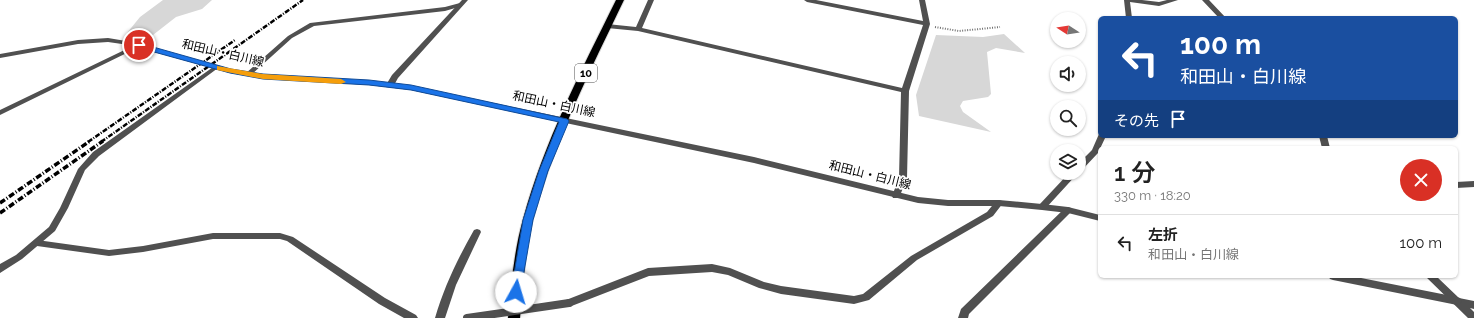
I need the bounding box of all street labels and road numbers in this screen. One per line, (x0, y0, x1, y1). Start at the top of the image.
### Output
street label: 和田山・白川線 (180, 37, 266, 69)
road number: 10 (575, 64, 597, 82)
street label: 和田山・白川線 (511, 88, 597, 120)
street label: 和田山・白川線 (828, 158, 912, 192)

